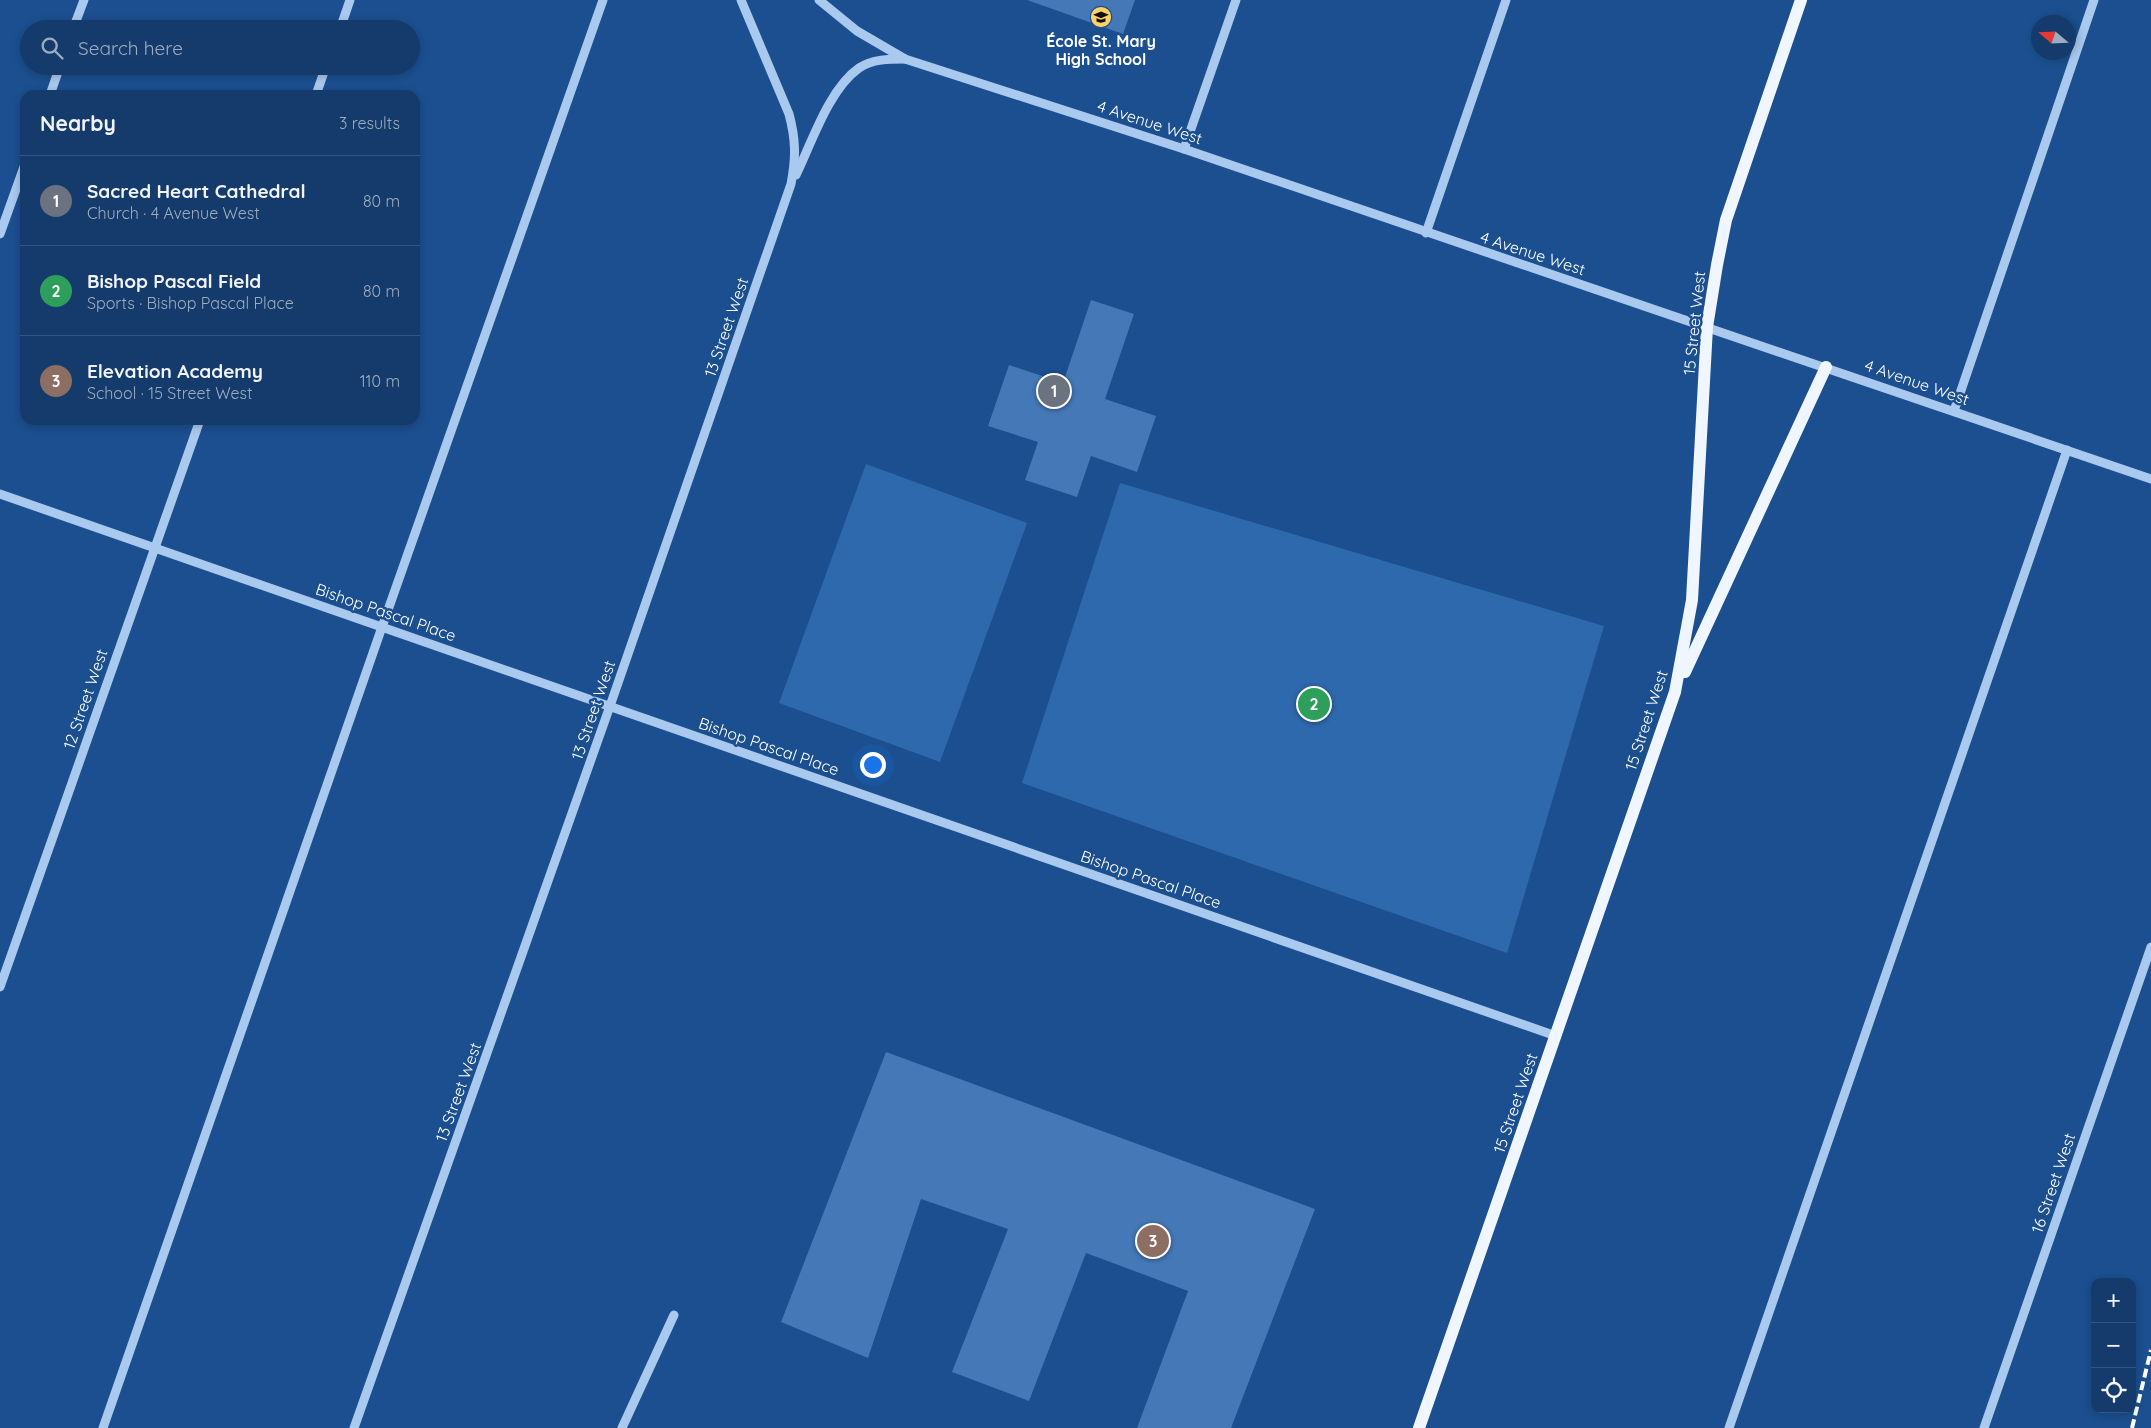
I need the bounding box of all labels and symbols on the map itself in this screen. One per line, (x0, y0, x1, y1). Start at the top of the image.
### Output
school or university icon: École St. Mary High School (1089, 5, 1113, 29)
north arrow (2031, 15, 2076, 60)
place label: École St. Mary High School (1046, 31, 1156, 69)
street label: 4 Avenue West (1095, 96, 1205, 148)
street label: 4 Avenue West (1478, 227, 1588, 279)
street label: 15 Street West (1679, 270, 1709, 376)
street label: 13 Street West (700, 275, 752, 379)
street label: 4 Avenue West (1862, 355, 1972, 409)
pin: 1 (1038, 372, 1070, 410)
street label: Bishop Pascal Place (313, 579, 459, 645)
street label: 12 Street West (59, 646, 111, 752)
street label: 13 Street West (567, 658, 619, 762)
street label: 15 Street West (1620, 667, 1672, 773)
pin: 2 (1298, 685, 1330, 723)
street label: Bishop Pascal Place (696, 713, 842, 779)
your location (860, 752, 886, 778)
street label: Bishop Pascal Place (1078, 846, 1224, 912)
street label: 13 Street West (431, 1040, 485, 1144)
street label: 15 Street West (1489, 1050, 1541, 1156)
street label: 16 Street West (2027, 1130, 2079, 1236)
pin: 3 (1137, 1222, 1169, 1260)

